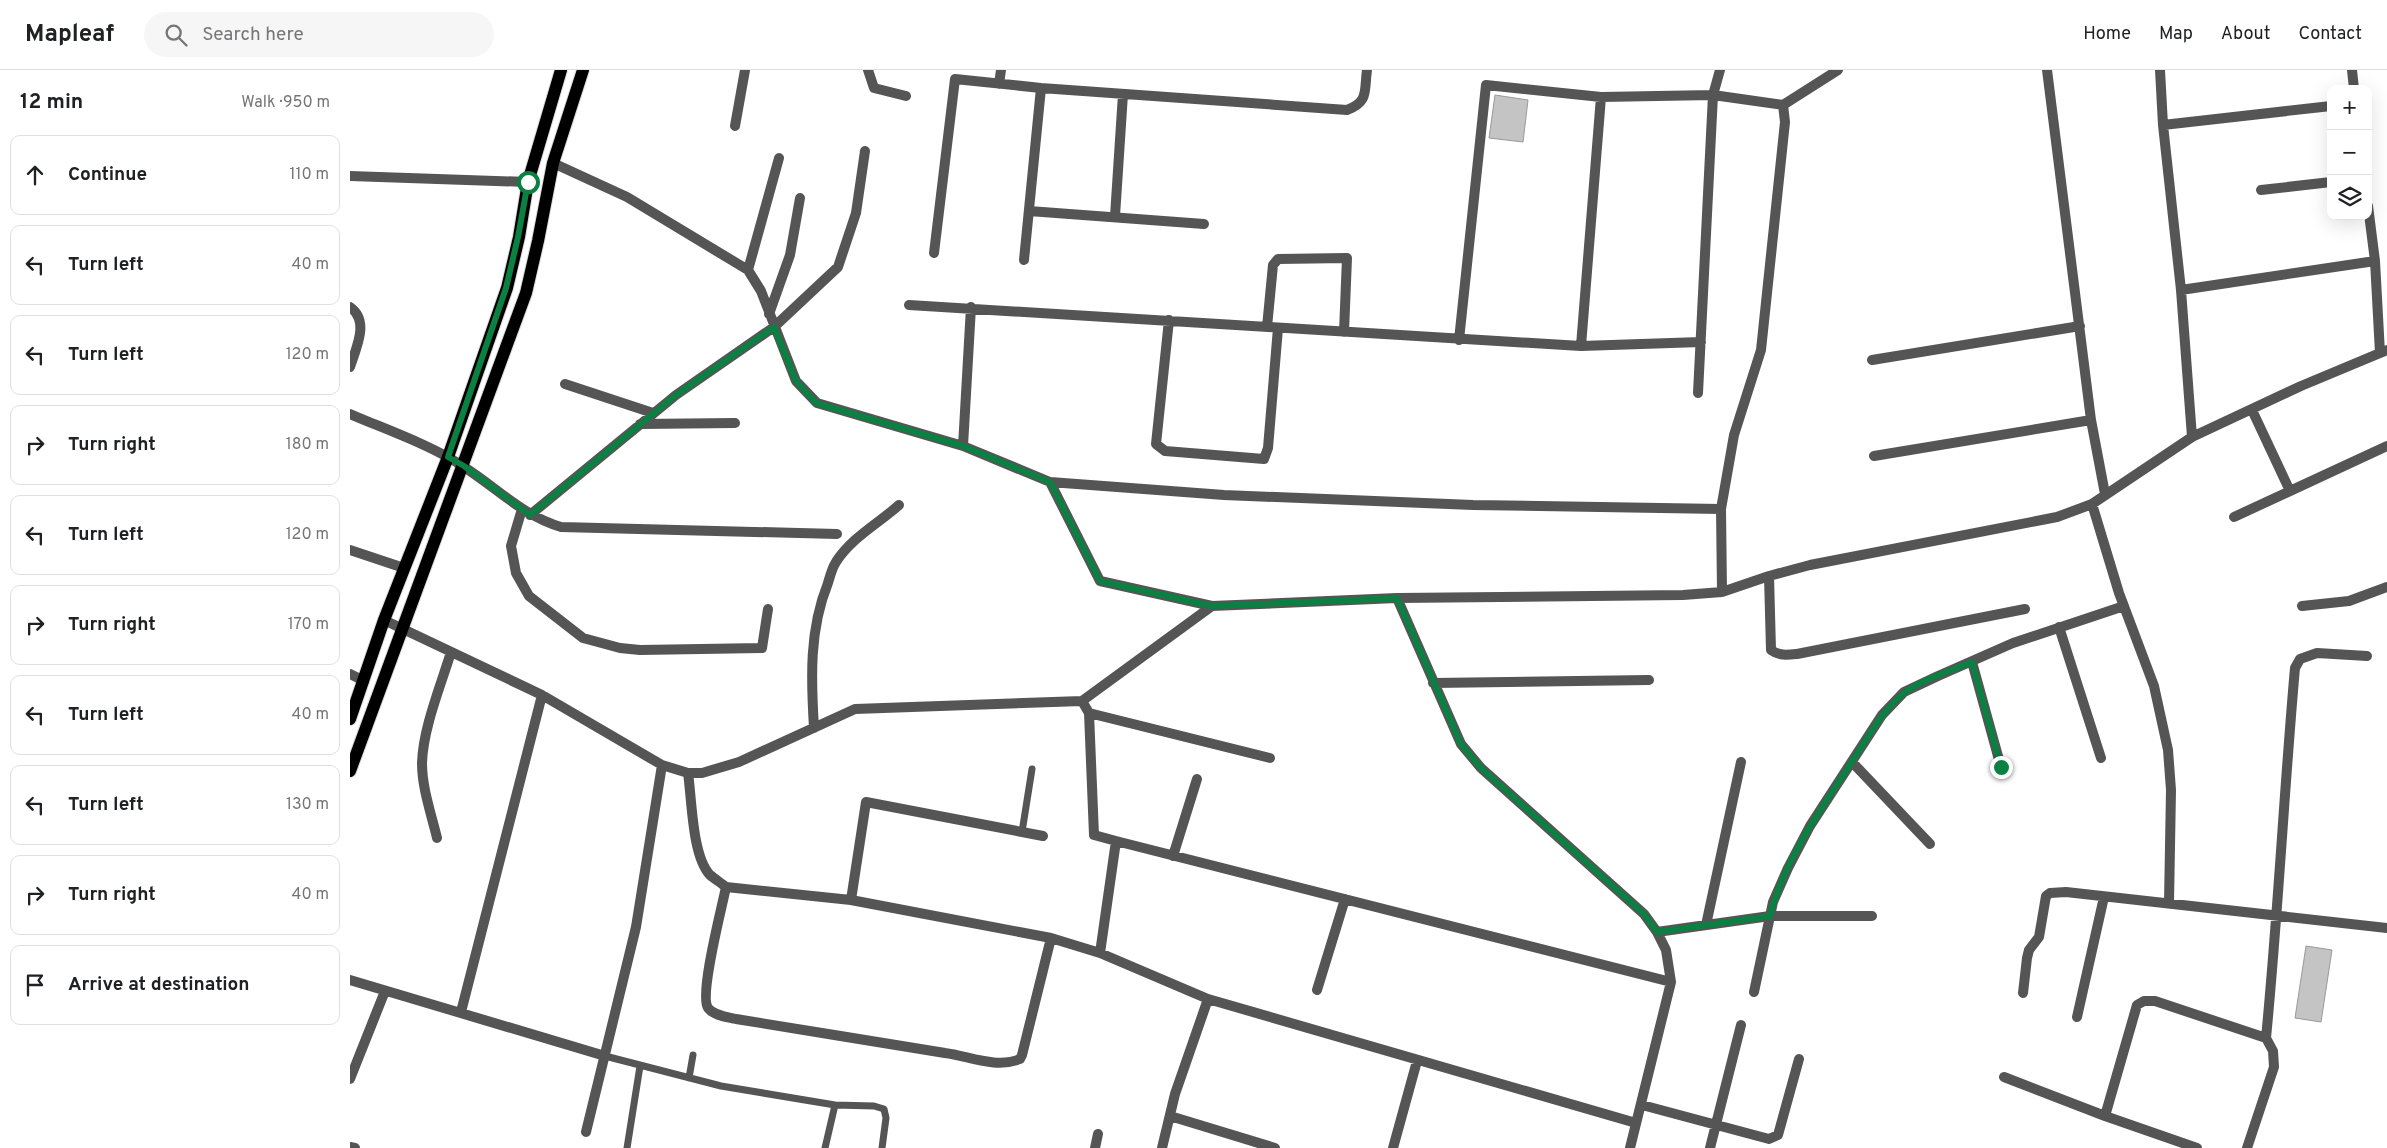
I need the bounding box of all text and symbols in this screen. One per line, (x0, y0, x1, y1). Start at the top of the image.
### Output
search box (144, 12, 494, 57)
text: Mapleaf (25, 20, 114, 50)
icon: search (162, 21, 190, 49)
text: Search here (202, 23, 304, 47)
text: Home (2083, 23, 2131, 46)
text: Map (2159, 23, 2193, 46)
text: About (2221, 23, 2270, 46)
text: Contact (2298, 23, 2362, 46)
map controls (2327, 85, 2372, 220)
button: + (2327, 85, 2372, 130)
text: 12 min (20, 89, 83, 116)
text: Walk · 950 m (241, 93, 330, 113)
button: − (2327, 130, 2372, 175)
icon: ahead (21, 161, 49, 189)
text: Continue (68, 163, 147, 187)
text: 110 m (289, 165, 329, 185)
route start (517, 171, 540, 194)
button: layers (2327, 175, 2372, 220)
icon: left (21, 251, 49, 279)
text: Turn left (68, 253, 144, 277)
text: 40 m (291, 255, 329, 275)
icon: left (21, 341, 49, 369)
text: Turn left (68, 343, 144, 367)
text: 120 m (286, 345, 329, 365)
icon: right (21, 431, 49, 459)
text: Turn right (68, 433, 156, 457)
text: 180 m (286, 435, 329, 455)
icon: left (21, 521, 49, 549)
text: Turn left (68, 523, 144, 547)
text: 120 m (286, 525, 329, 545)
icon: right (21, 611, 49, 639)
text: Turn right (68, 613, 156, 637)
text: 170 m (288, 615, 329, 635)
icon: left (21, 701, 49, 729)
text: Turn left (68, 703, 144, 727)
text: 40 m (291, 705, 329, 725)
route end (1990, 756, 2013, 779)
icon: left (21, 791, 49, 819)
text: Turn left (68, 793, 144, 817)
text: 130 m (286, 795, 329, 815)
icon: right (21, 881, 49, 909)
text: Turn right (68, 883, 156, 907)
text: 40 m (291, 885, 329, 905)
icon: arrive (21, 971, 49, 999)
text: Arrive at destination (68, 973, 249, 997)

